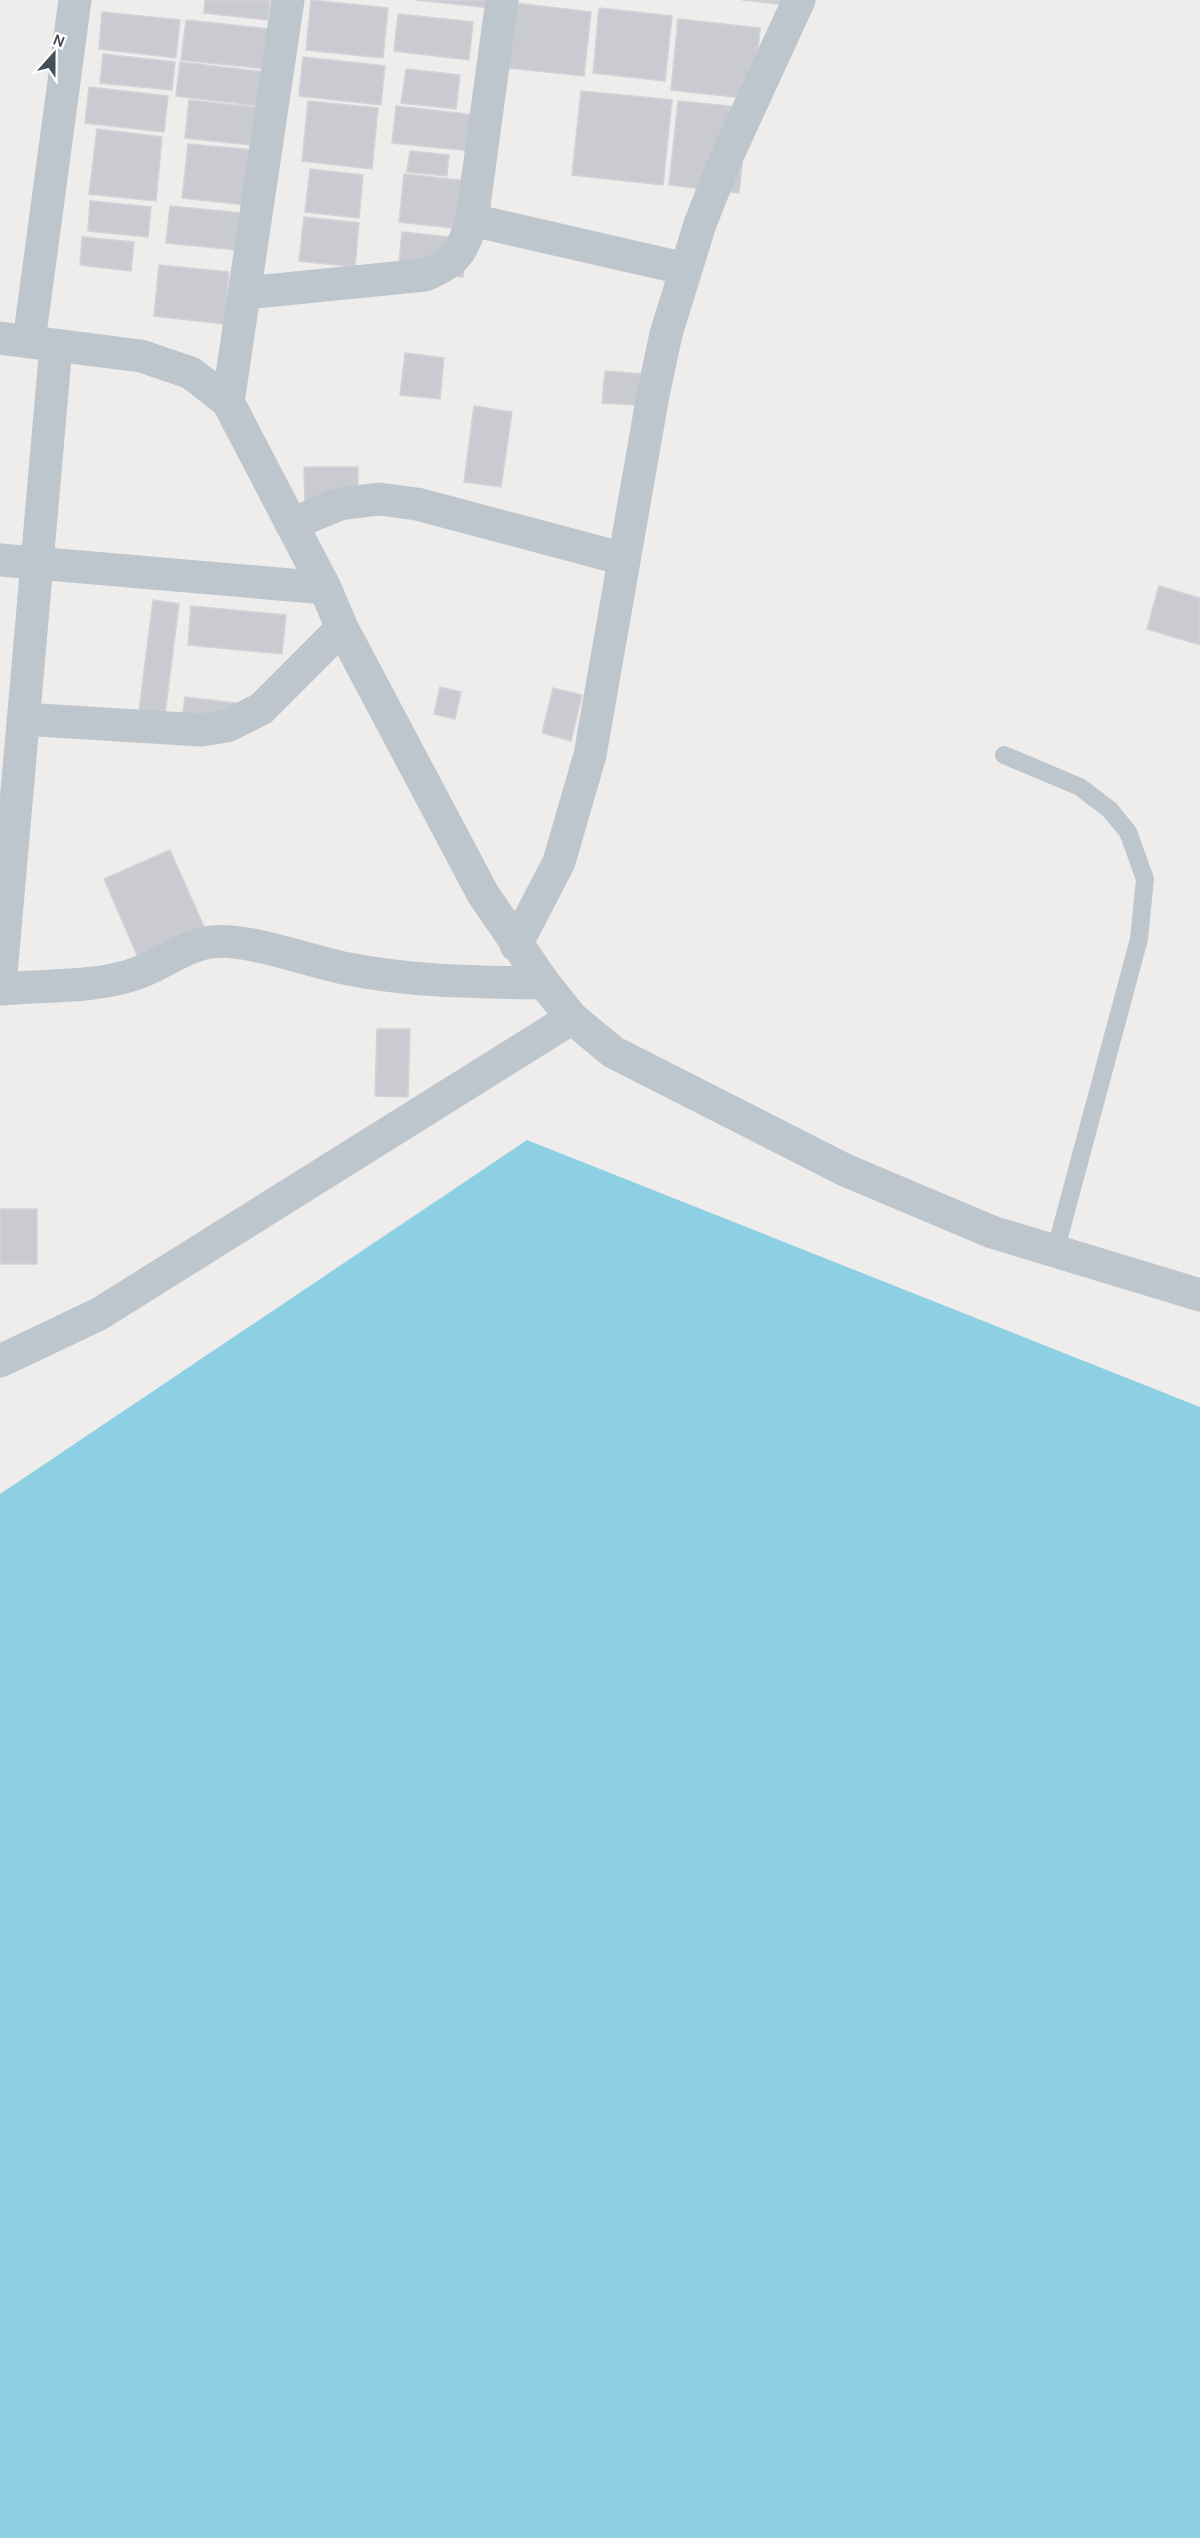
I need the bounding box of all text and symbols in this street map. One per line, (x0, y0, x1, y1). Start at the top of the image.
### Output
north arrow (24, 24, 84, 84)
text: N (50, 30, 68, 51)

